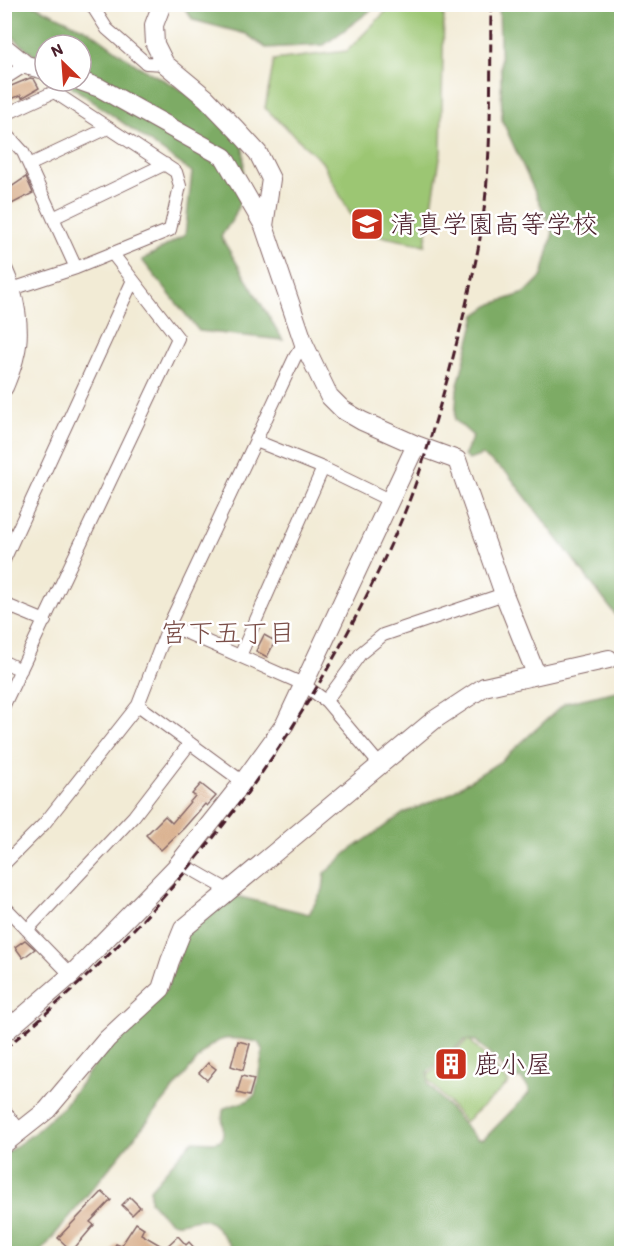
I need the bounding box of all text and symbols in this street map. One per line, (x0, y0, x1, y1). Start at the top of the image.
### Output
north arrow (33, 33, 93, 93)
text: N (48, 39, 66, 61)
school or university icon: 清真学園高等学校 (349, 206, 385, 242)
place label: 清真学園高等学校 (390, 208, 598, 240)
district label: 宮下五丁目 (161, 616, 296, 649)
building icon: 鹿小屋 (433, 1046, 469, 1082)
place label: 鹿小屋 (474, 1048, 552, 1080)

